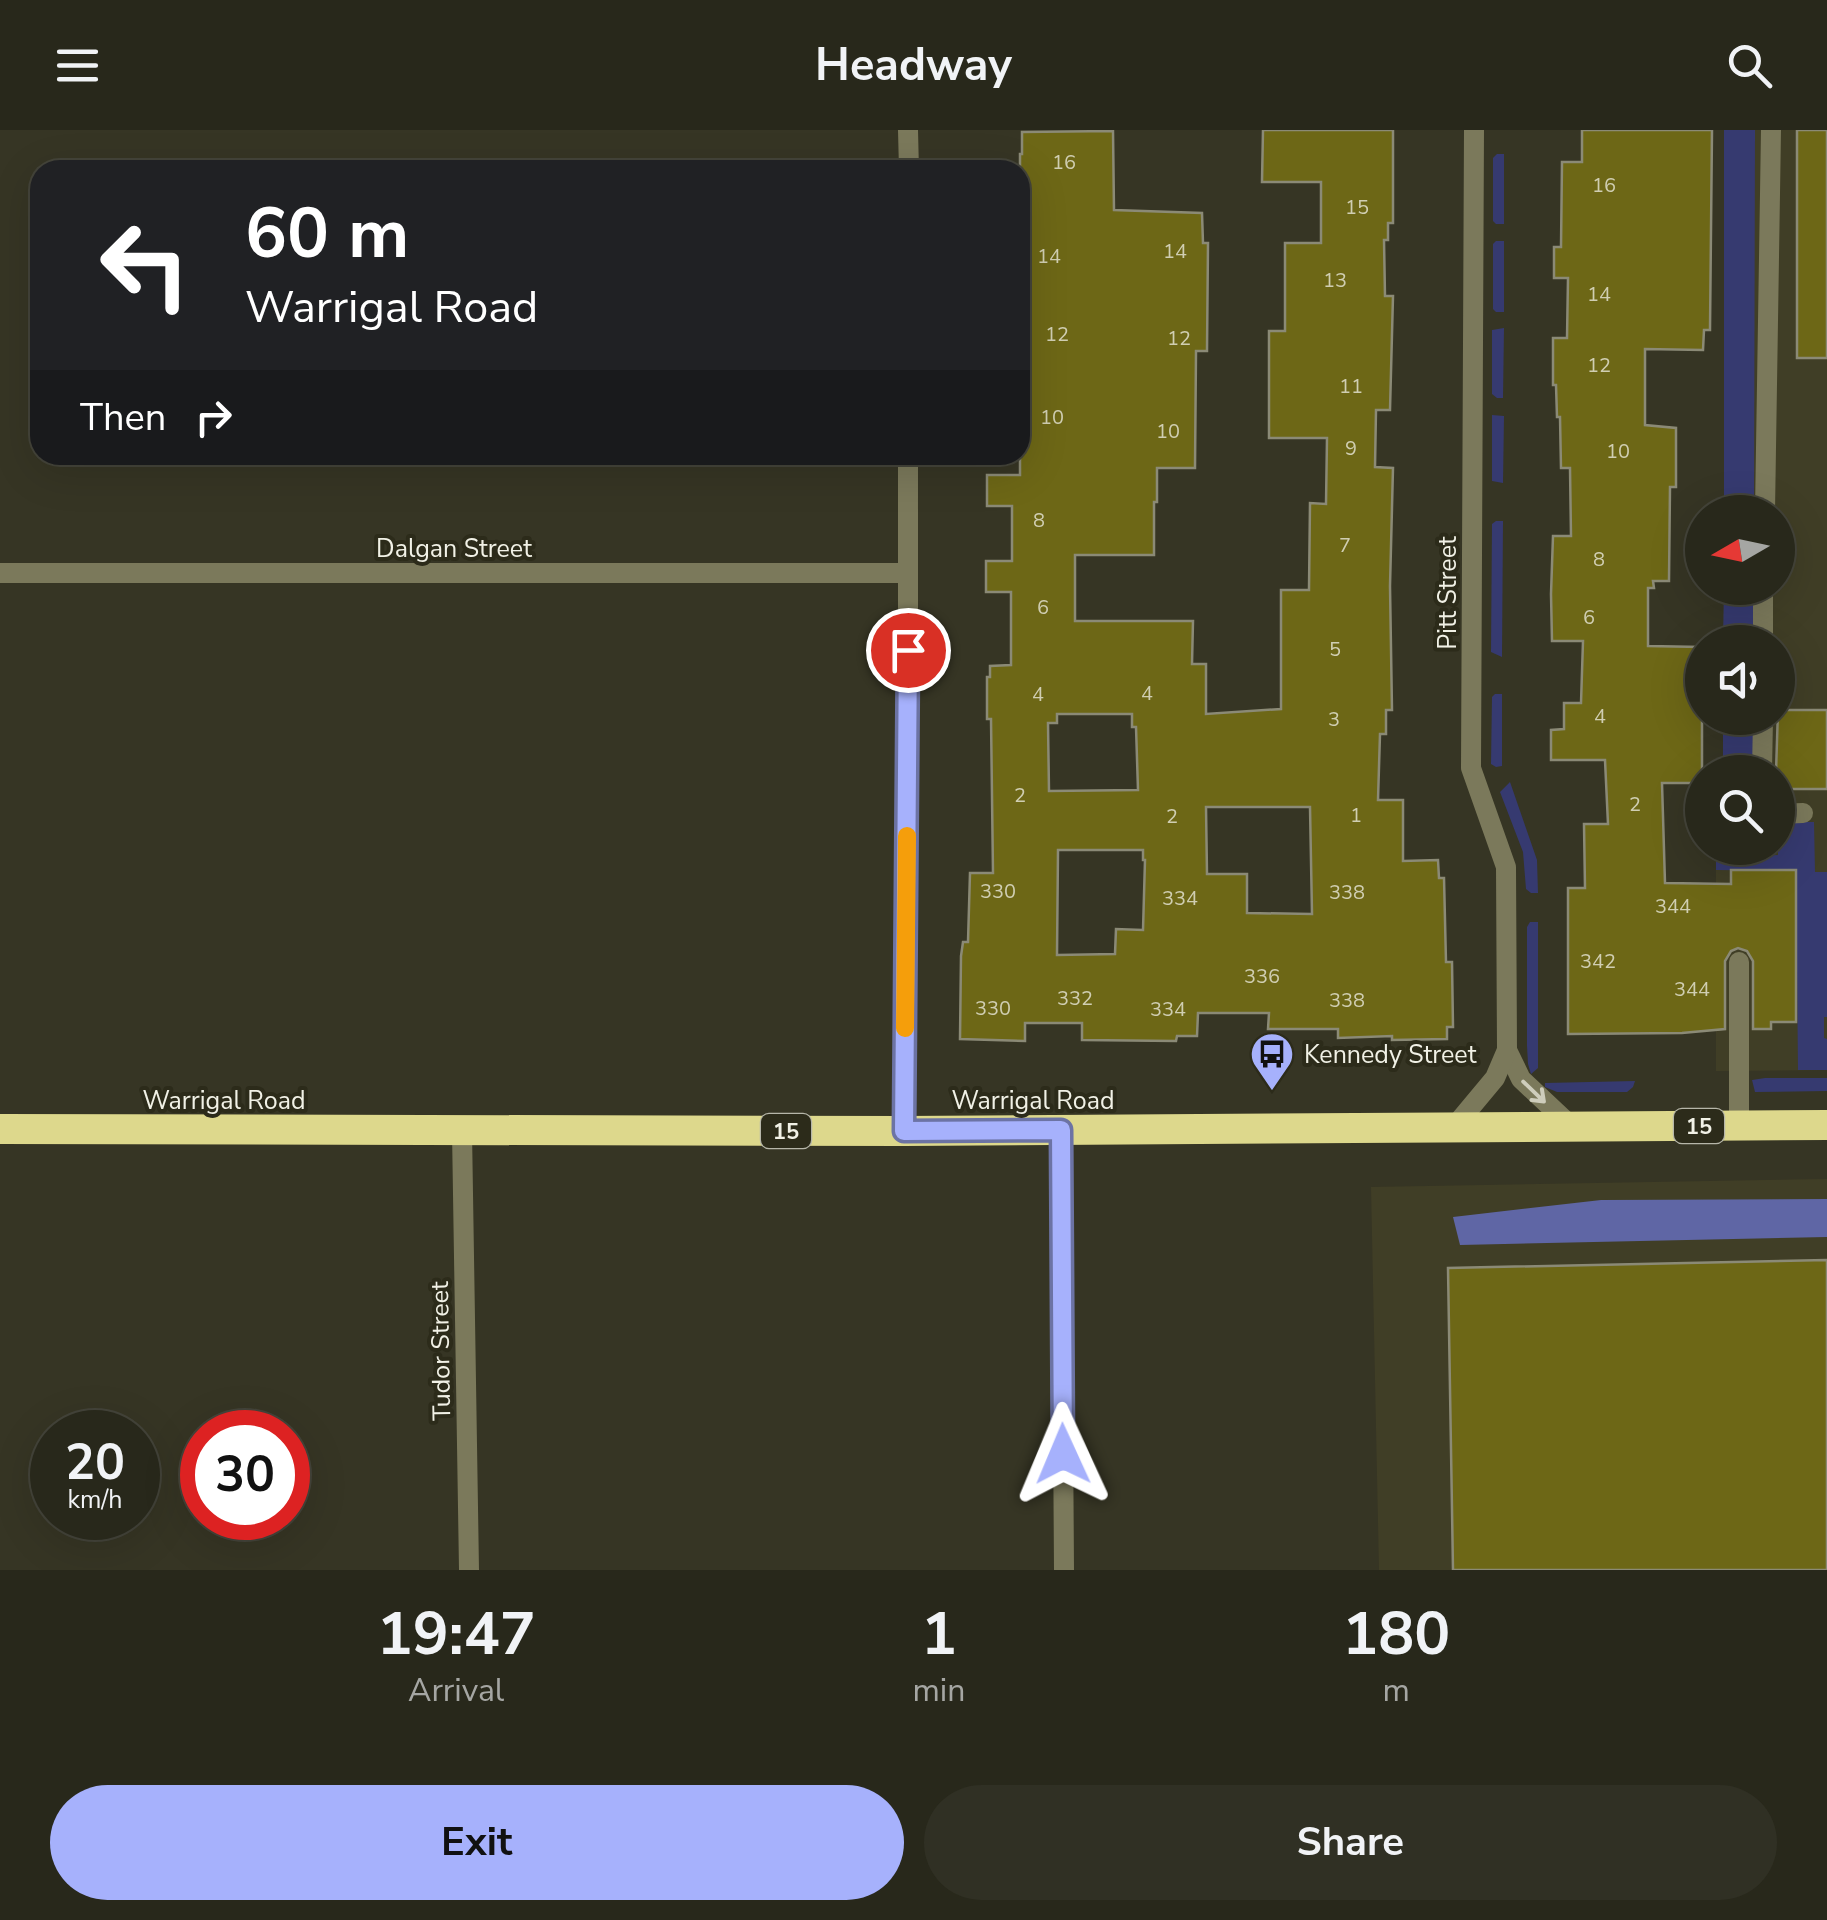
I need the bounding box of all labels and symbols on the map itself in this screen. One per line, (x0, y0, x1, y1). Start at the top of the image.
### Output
house number: 16 (1052, 149, 1076, 176)
house number: 16 (1592, 172, 1616, 199)
house number: 15 (1345, 194, 1369, 221)
house number: 14 (1163, 238, 1187, 265)
house number: 14 (1037, 243, 1061, 270)
house number: 13 (1323, 267, 1347, 294)
house number: 14 (1587, 281, 1611, 308)
house number: 12 (1045, 321, 1069, 348)
house number: 12 (1167, 325, 1191, 352)
house number: 12 (1587, 352, 1611, 379)
house number: 11 (1339, 373, 1363, 400)
house number: 10 (1040, 404, 1064, 431)
house number: 10 (1156, 418, 1180, 445)
house number: 9 (1345, 435, 1357, 462)
house number: 10 (1606, 438, 1630, 465)
north arrow (1685, 495, 1795, 605)
house number: 8 (1033, 507, 1045, 534)
street label: Dalgan Street (376, 532, 532, 566)
house number: 7 (1339, 532, 1351, 559)
street label: Pitt Street (1431, 536, 1465, 650)
house number: 8 (1593, 546, 1605, 573)
house number: 6 (1037, 594, 1049, 621)
house number: 6 (1583, 604, 1595, 631)
pin (866, 608, 951, 693)
house number: 5 (1329, 636, 1341, 663)
house number: 4 (1141, 680, 1153, 707)
house number: 4 (1032, 681, 1044, 708)
house number: 4 (1594, 703, 1606, 730)
house number: 3 (1328, 706, 1340, 733)
house number: 2 (1014, 782, 1026, 809)
house number: 2 (1629, 791, 1641, 818)
house number: 1 (1350, 802, 1362, 829)
house number: 2 (1166, 803, 1178, 830)
house number: 330 (980, 878, 1016, 905)
house number: 338 (1329, 879, 1365, 906)
house number: 334 (1162, 885, 1198, 912)
house number: 344 (1655, 893, 1691, 920)
house number: 342 (1580, 948, 1616, 975)
house number: 336 (1244, 963, 1280, 990)
house number: 344 (1674, 976, 1710, 1003)
house number: 332 (1057, 985, 1093, 1012)
house number: 338 (1329, 987, 1365, 1014)
house number: 330 (975, 995, 1011, 1022)
house number: 334 (1150, 996, 1186, 1023)
bus stop icon: Kennedy Street (1249, 1031, 1295, 1092)
place label: Kennedy Street (1304, 1038, 1477, 1072)
one-way arrow (1522, 1080, 1546, 1104)
street label: Warrigal Road (143, 1084, 305, 1118)
street label: Warrigal Road (952, 1084, 1114, 1118)
road number: 15 (1674, 1109, 1724, 1143)
road number: 15 (761, 1114, 811, 1148)
street label: Tudor Street (423, 1281, 459, 1421)
position arrow (1011, 1402, 1115, 1506)
speed limit sign: 30 (180, 1410, 310, 1540)

